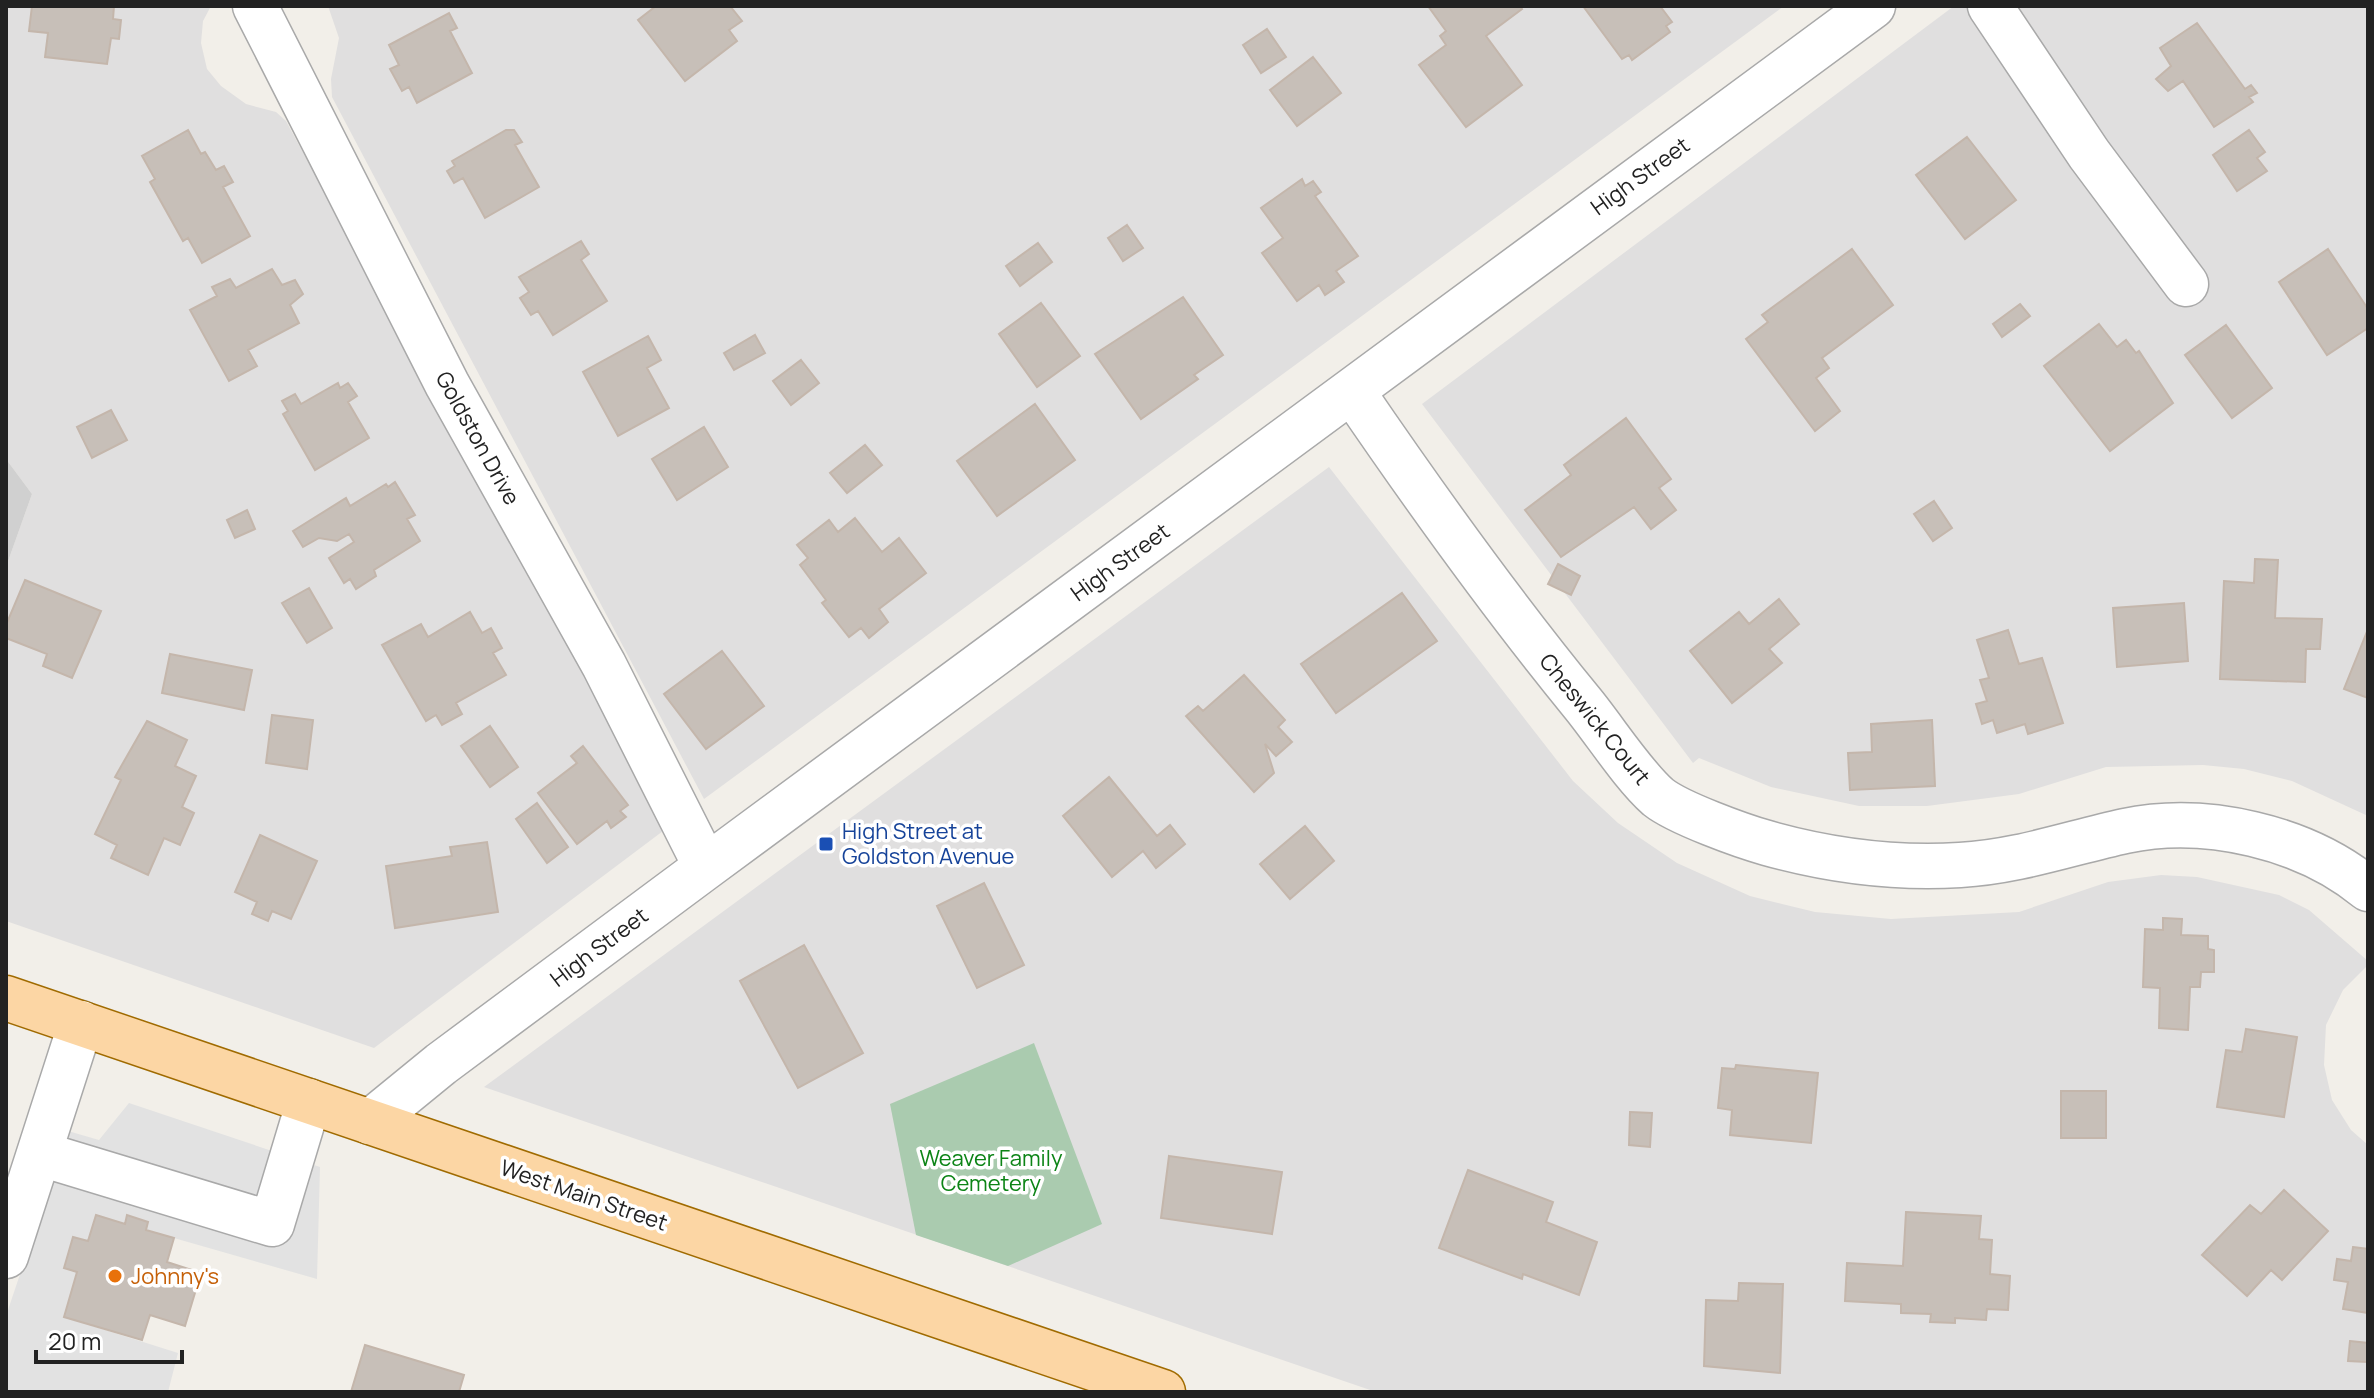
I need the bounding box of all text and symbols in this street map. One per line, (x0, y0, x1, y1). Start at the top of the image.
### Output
street label: High Street (1585, 130, 1696, 222)
street label: Goldston Drive (429, 366, 527, 510)
street label: High Street (1065, 516, 1176, 608)
street label: Cheswick Court (1533, 647, 1657, 791)
place label: High Street at Goldston Avenue (842, 816, 1015, 871)
marker: High Street at Goldston Avenue (817, 835, 835, 853)
street label: High Street (544, 900, 654, 994)
park label: Weaver Family Cemetery (920, 1143, 1063, 1198)
street label: West Main Street (496, 1152, 672, 1238)
place label: Johnny's (131, 1261, 219, 1291)
marker: Johnny's (106, 1267, 124, 1285)
scale bar (36, 1314, 182, 1364)
text: 20 m (48, 1324, 101, 1357)

